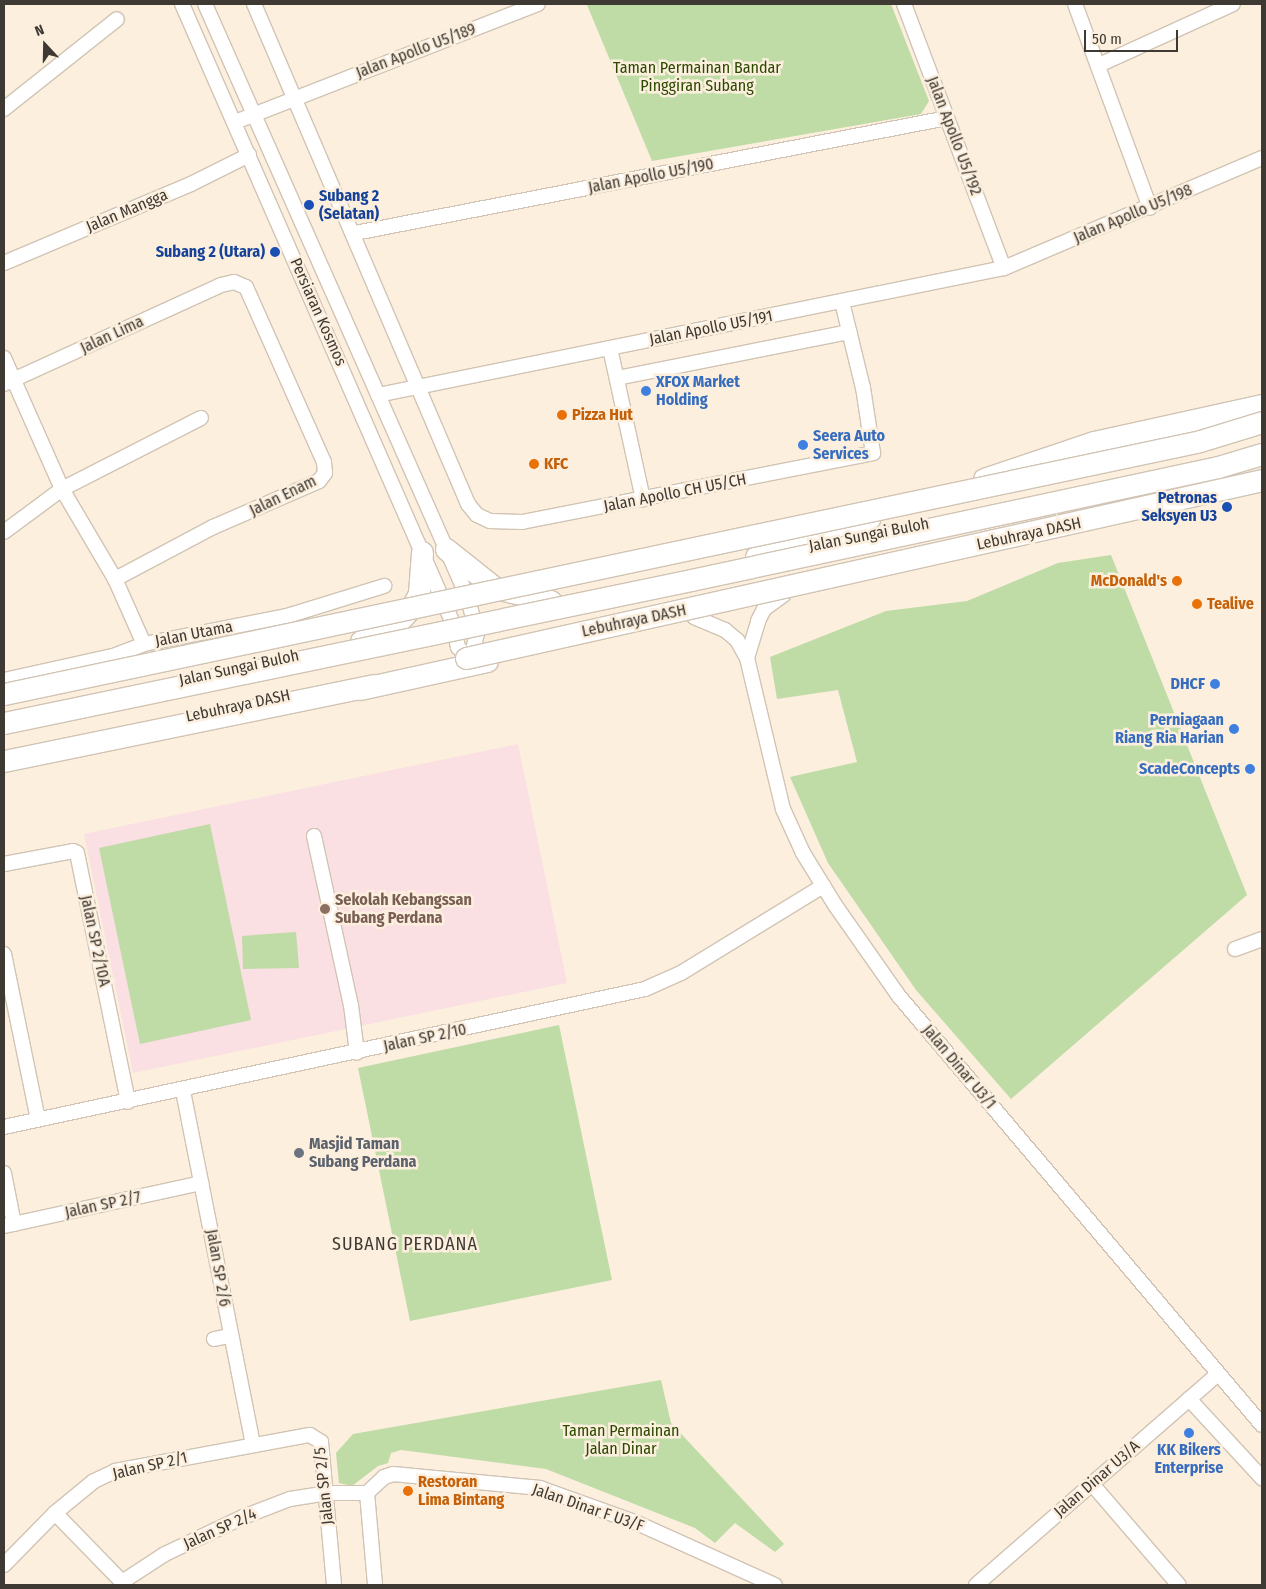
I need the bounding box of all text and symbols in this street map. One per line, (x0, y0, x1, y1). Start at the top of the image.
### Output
street label: Jalan Apollo U5/189 (353, 19, 479, 83)
north arrow (20, 20, 70, 70)
scale bar (1086, 20, 1180, 52)
text: N (32, 21, 46, 40)
text: 50 m (1092, 30, 1122, 48)
park label: Taman Permainan Bandar Pinggiran Subang (613, 58, 781, 96)
street label: Jalan Apollo U5/192 (922, 74, 986, 198)
street label: Jalan Apollo U5/190 (587, 154, 715, 198)
street label: Jalan Apollo U5/198 (1071, 180, 1195, 248)
street label: Jalan Mangga (83, 185, 171, 237)
place label: Subang 2 (Selatan) (319, 186, 379, 224)
marker: Subang 2 (Selatan) (303, 199, 315, 211)
place label: Subang 2 (Utara) (156, 242, 265, 262)
marker: Subang 2 (Utara) (269, 246, 281, 258)
street label: Persiaran Kosmos (286, 255, 350, 369)
street label: Jalan Apollo U5/191 (648, 307, 774, 349)
street label: Jalan Lima (77, 312, 147, 358)
place label: XFOX Market Holding (656, 372, 740, 410)
marker: XFOX Market Holding (640, 385, 652, 397)
place label: Pizza Hut (572, 405, 633, 425)
marker: Pizza Hut (556, 409, 568, 421)
place label: Seera Auto Services (813, 426, 885, 464)
marker: Seera Auto Services (797, 439, 809, 451)
place label: KFC (544, 454, 568, 474)
marker: KFC (528, 458, 540, 470)
street label: Jalan Apollo CH U5/CH (602, 470, 748, 516)
street label: Jalan Enam (246, 472, 320, 520)
place label: Petronas Seksyen U3 (1141, 488, 1217, 526)
marker: Petronas Seksyen U3 (1221, 501, 1233, 513)
street label: Jalan Sungai Buloh (807, 514, 931, 556)
street label: Lebuhraya DASH (975, 514, 1083, 554)
place label: McDonald's (1091, 571, 1167, 591)
marker: McDonald's (1171, 575, 1183, 587)
place label: Tealive (1207, 594, 1254, 614)
marker: Tealive (1191, 598, 1203, 610)
street label: Lebuhraya DASH (580, 601, 688, 641)
street label: Jalan Utama (154, 617, 234, 651)
street label: Jalan Sungai Buloh (177, 646, 301, 690)
place label: DHCF (1170, 674, 1205, 694)
marker: DHCF (1209, 678, 1221, 690)
street label: Lebuhraya DASH (184, 686, 292, 726)
place label: Perniagaan Riang Ria Harian (1115, 710, 1224, 748)
marker: Perniagaan Riang Ria Harian (1228, 723, 1240, 735)
place label: ScadeConcepts (1139, 759, 1240, 779)
marker: ScadeConcepts (1244, 763, 1256, 775)
place label: Sekolah Kebangssan Subang Perdana (335, 890, 472, 928)
street label: Jalan SP 2/10A (76, 894, 114, 988)
marker: Sekolah Kebangssan Subang Perdana (319, 903, 331, 915)
street label: Jalan SP 2/10 (382, 1020, 468, 1056)
street label: Jalan Dinar U3/1 (918, 1021, 1000, 1113)
place label: Masjid Taman Subang Perdana (309, 1134, 417, 1172)
marker: Masjid Taman Subang Perdana (293, 1147, 305, 1159)
street label: Jalan SP 2/7 (63, 1188, 143, 1222)
street label: Jalan SP 2/6 (202, 1228, 234, 1308)
district label: SUBANG PERDANA (330, 1233, 480, 1255)
park label: Taman Permainan Jalan Dinar (562, 1421, 680, 1459)
marker: KK Bikers Enterprise (1183, 1427, 1195, 1439)
street label: Jalan Dinar U3/A (1050, 1437, 1144, 1521)
place label: KK Bikers Enterprise (1155, 1440, 1223, 1478)
street label: Jalan SP 2/5 (310, 1446, 338, 1526)
street label: Jalan SP 2/1 (111, 1448, 189, 1484)
place label: Restoran Lima Bintang (418, 1472, 504, 1510)
street label: Jalan Dinar F U3/F (530, 1480, 646, 1536)
marker: Restoran Lima Bintang (402, 1485, 414, 1497)
street label: Jalan SP 2/4 (181, 1504, 259, 1554)

